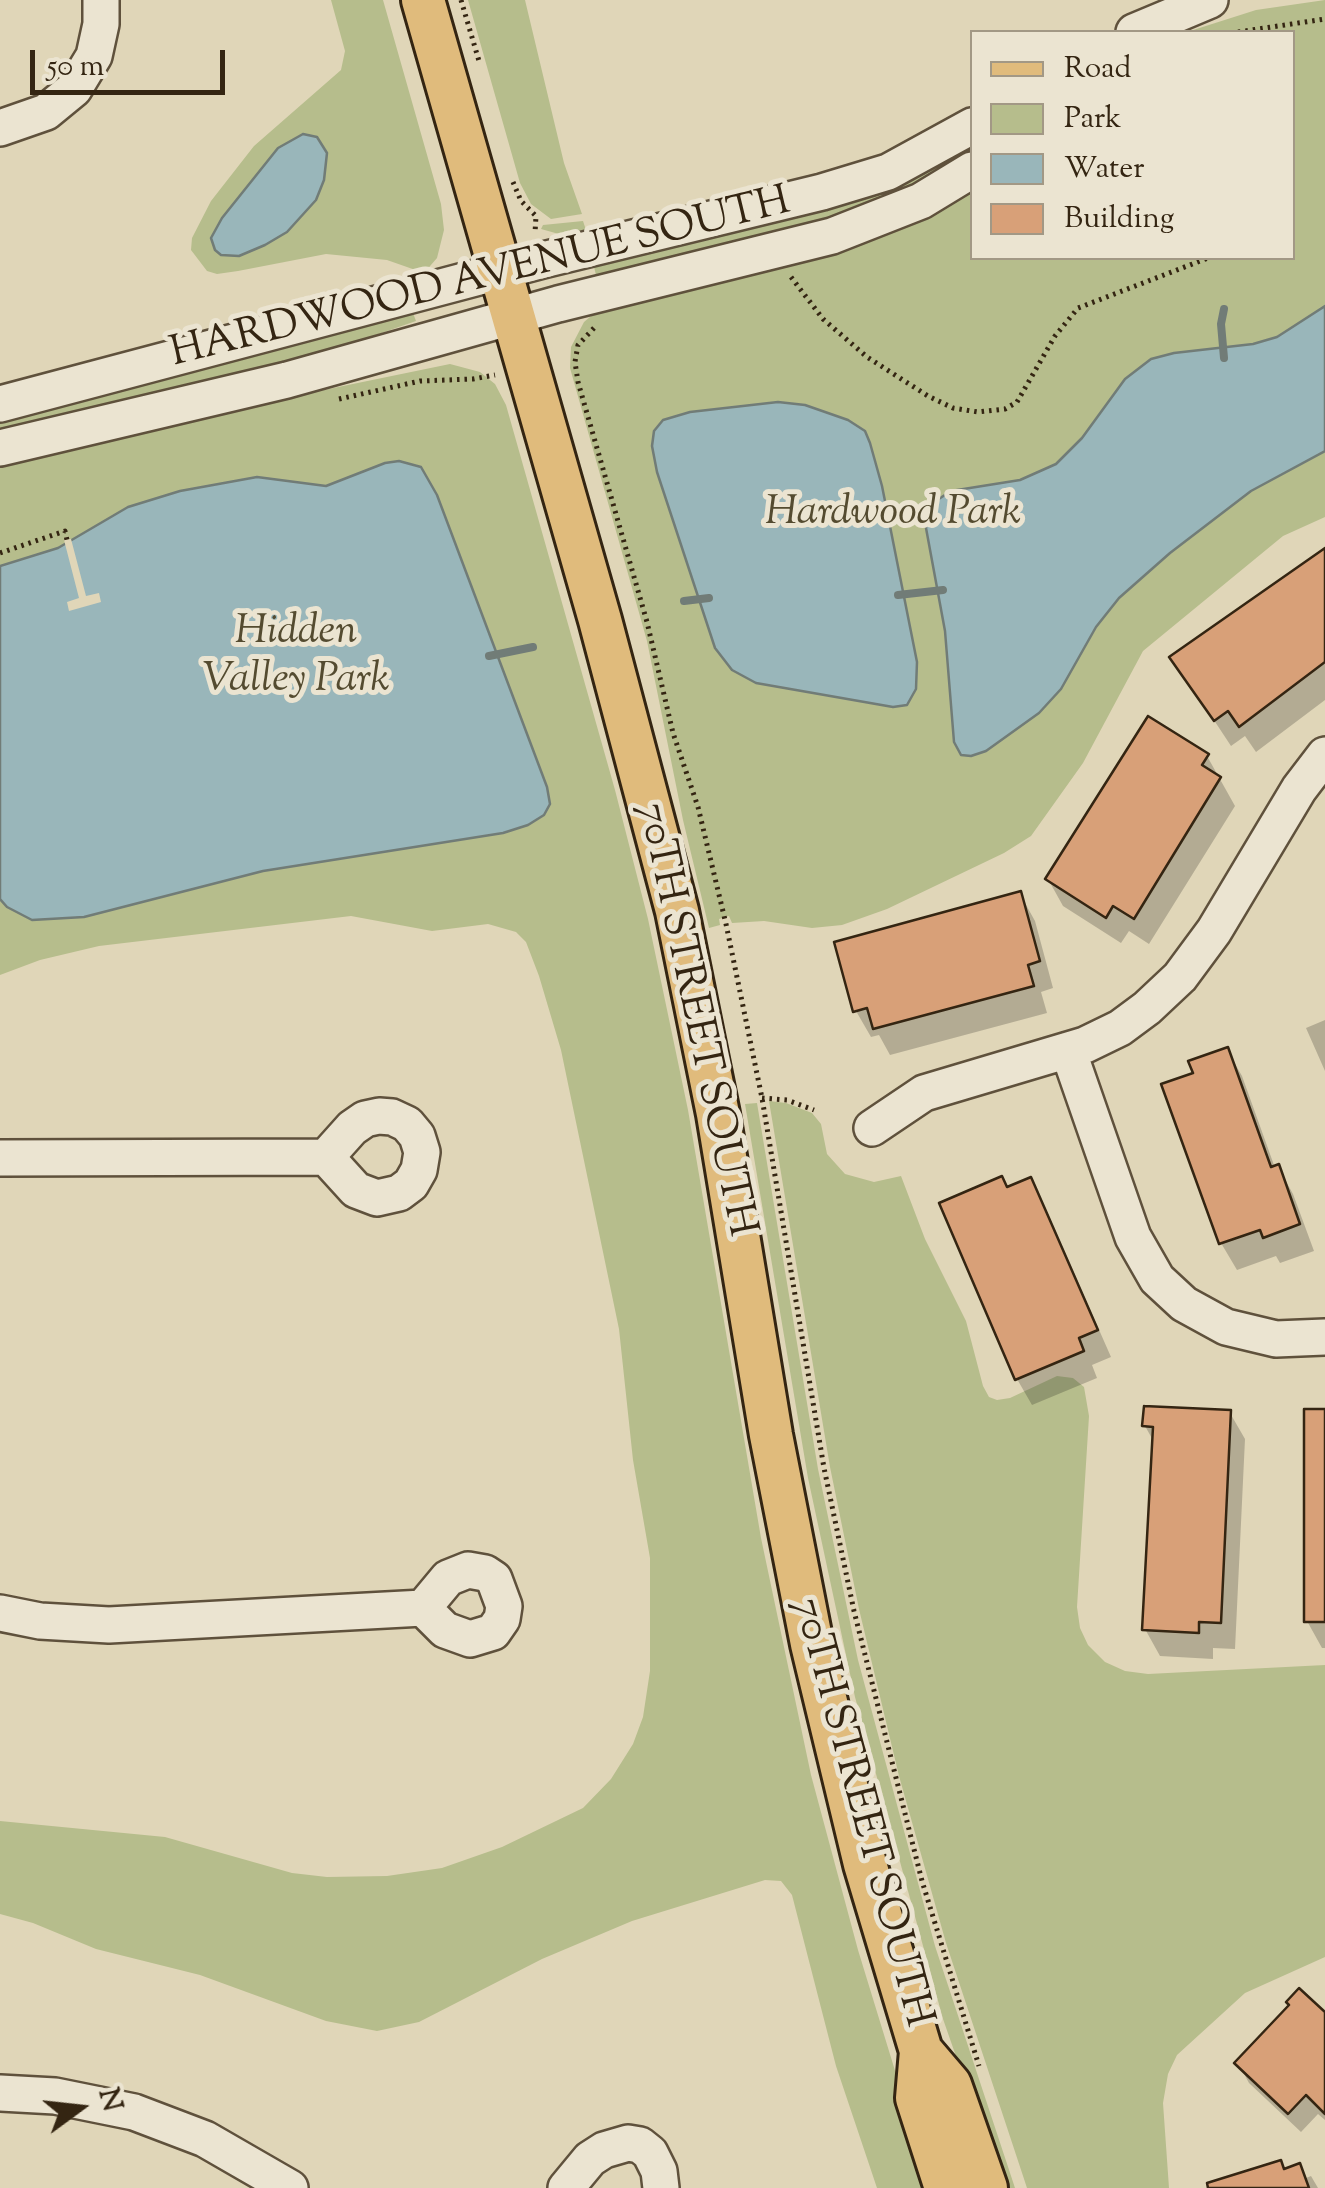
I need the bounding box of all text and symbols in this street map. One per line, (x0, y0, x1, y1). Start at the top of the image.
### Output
scale bar (35, 30, 230, 92)
legend (970, 30, 1295, 260)
text: 50 m (47, 46, 104, 89)
text: Road (1064, 48, 1131, 91)
text: Park (1064, 98, 1121, 141)
text: Water (1064, 148, 1145, 191)
street label: HARDWOOD AVENUE SOUTH (166, 180, 796, 382)
text: Building (1064, 198, 1174, 241)
park label: Hardwood Park (765, 491, 1021, 541)
park label: Hidden Valley Park (203, 610, 389, 708)
street label: 70TH STREET SOUTH (622, 798, 764, 1242)
street label: 70TH STREET SOUTH (777, 1593, 941, 2033)
north arrow (30, 2058, 130, 2158)
text: N (87, 2084, 131, 2116)

